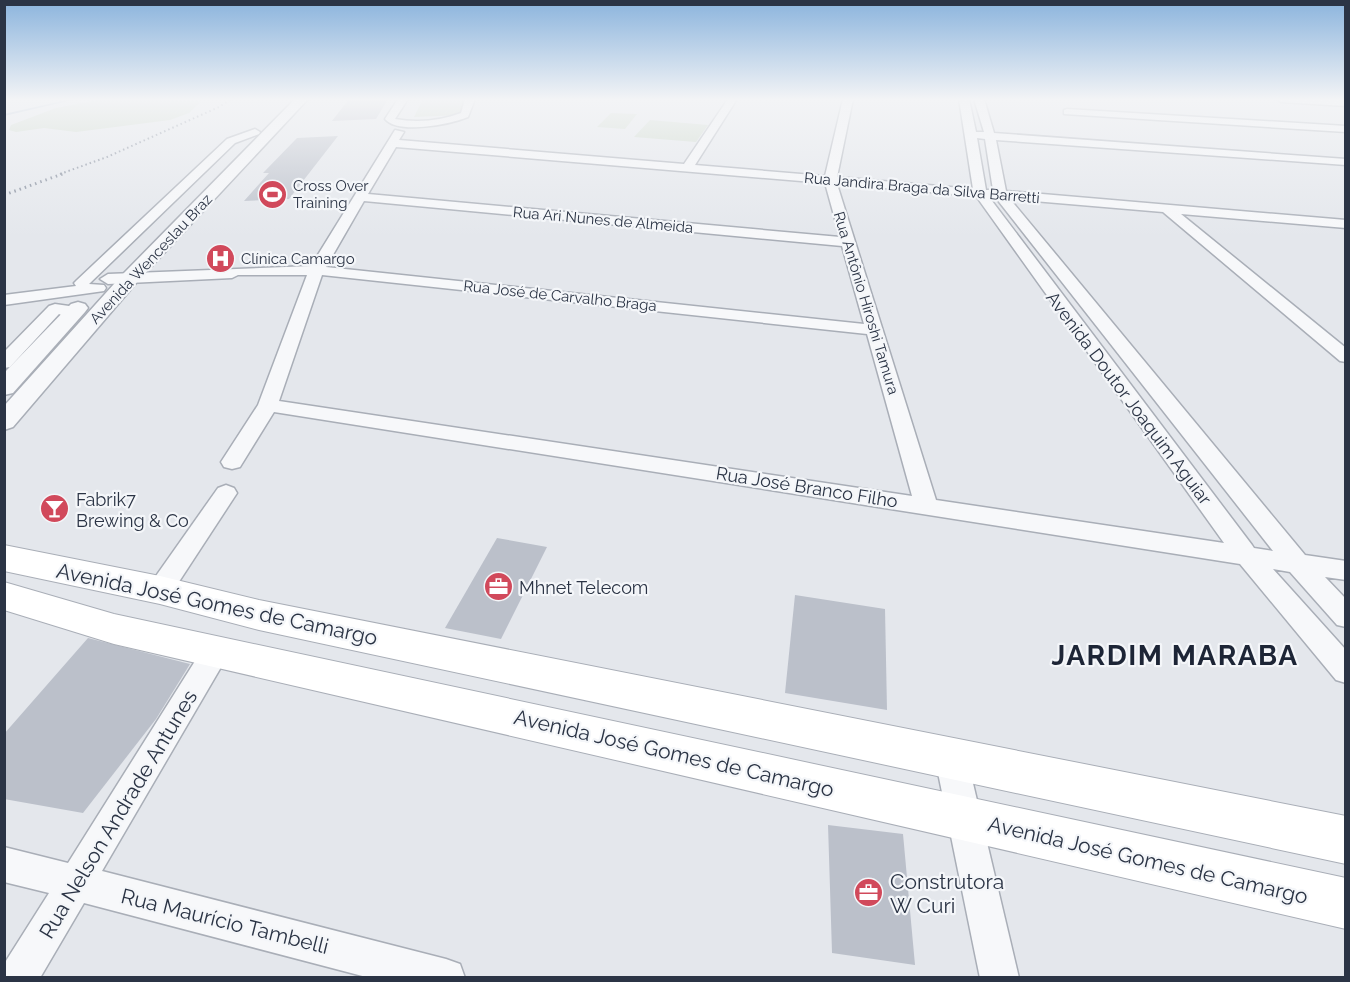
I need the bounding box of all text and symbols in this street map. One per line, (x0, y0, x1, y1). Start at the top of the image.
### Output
street label: Rua Jandira Braga da Silva Barretti (803, 169, 1041, 207)
place label: Cross Over Training (293, 177, 369, 212)
sports icon: Cross Over Training (256, 179, 288, 211)
street label: Avenida Wenceslau Braz (86, 190, 216, 328)
street label: Rua Ari Nunes de Almeida (512, 203, 694, 237)
street label: Rua Antônio Hiroshi Tamura (830, 209, 902, 397)
hospital icon: Clínica Camargo (204, 243, 236, 275)
place label: Clínica Camargo (241, 250, 355, 268)
street label: Rua José de Carvalho Braga (463, 277, 657, 315)
street label: Avenida Doutor Joaquim Aguiar (1042, 287, 1216, 509)
street label: Rua José Branco Filho (715, 462, 900, 512)
place label: Fabrik7 Brewing & Co (76, 489, 189, 531)
bar icon: Fabrik7 Brewing & Co (39, 493, 71, 525)
street label: Avenida José Gomes de Camargo (54, 558, 380, 650)
office icon: Mhnet Telecom (482, 571, 514, 603)
place label: Mhnet Telecom (519, 577, 648, 598)
district label: JARDIM MARABA (1051, 639, 1299, 672)
street label: Rua Nelson Andrade Antunes (34, 685, 202, 943)
street label: Avenida José Gomes de Camargo (512, 704, 836, 802)
street label: Avenida José Gomes de Camargo (986, 811, 1310, 909)
place label: Construtora W Curi (890, 869, 1004, 918)
office icon: Construtora W Curi (853, 877, 885, 909)
street label: Rua Maurício Tambelli (119, 883, 331, 959)

